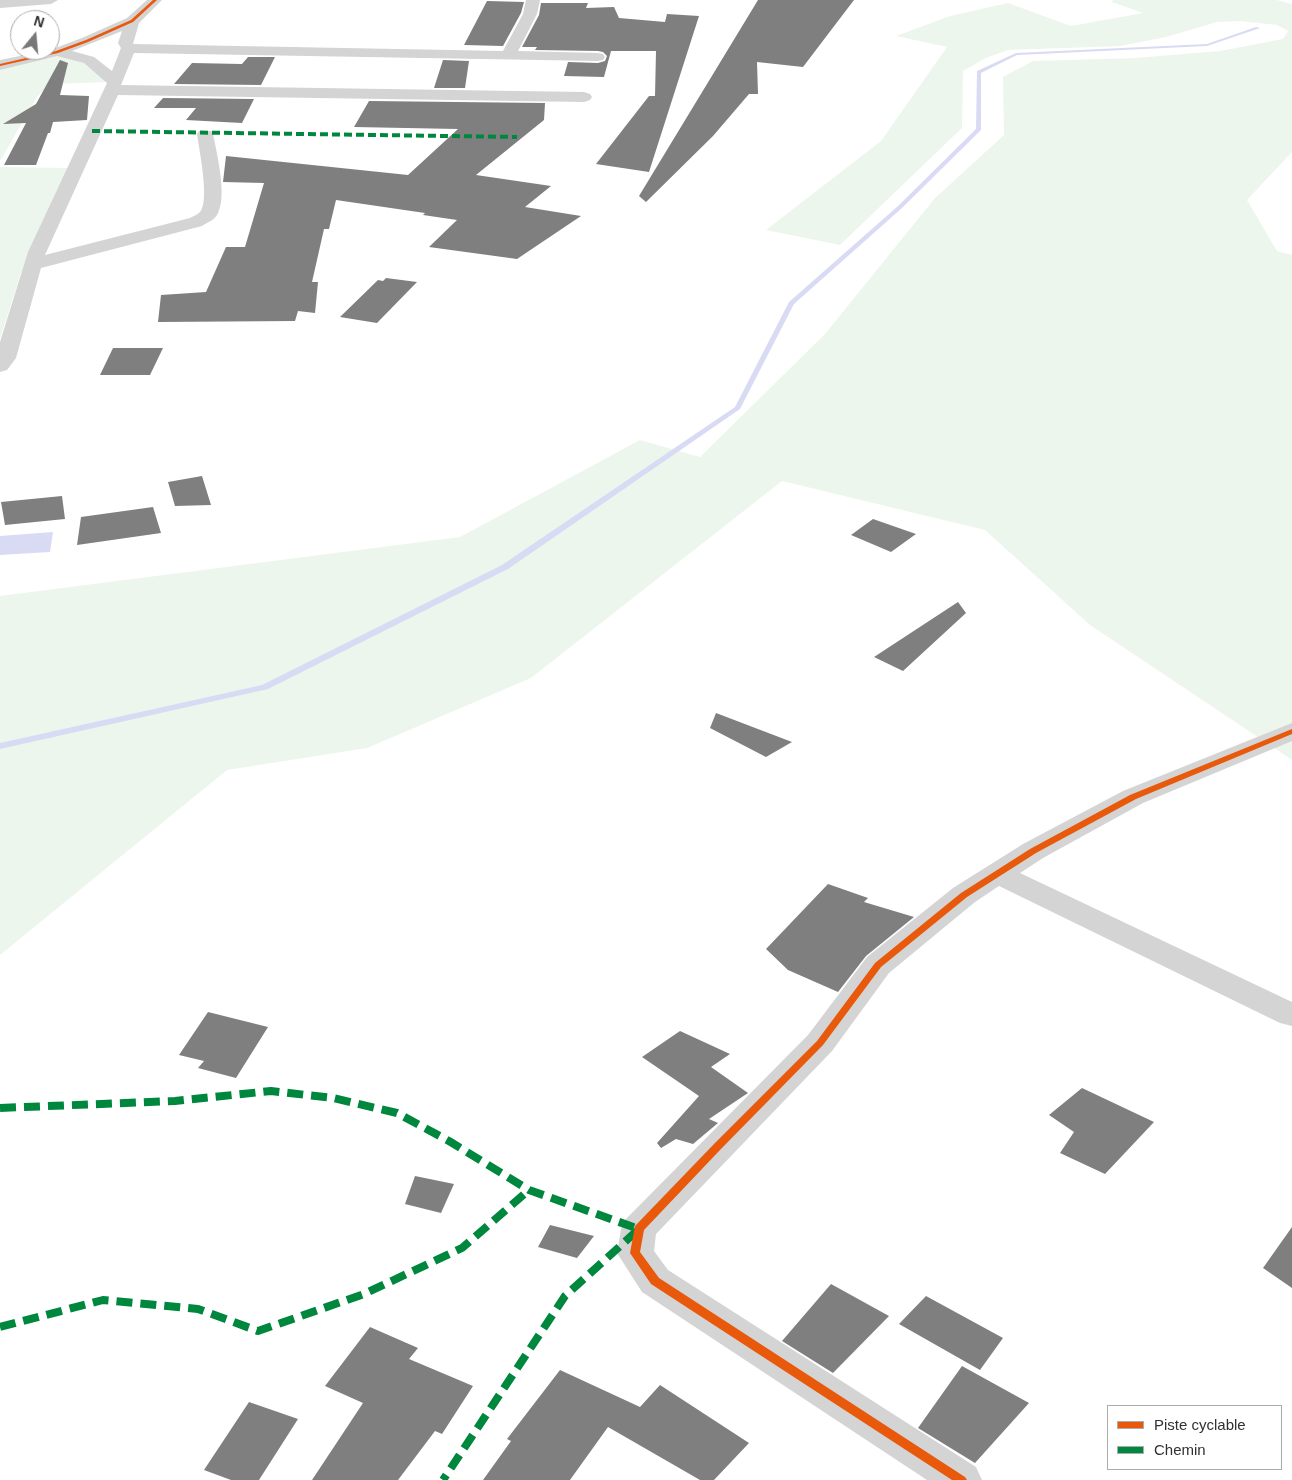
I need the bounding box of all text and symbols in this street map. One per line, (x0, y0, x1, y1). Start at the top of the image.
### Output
north arrow (10, 10, 60, 60)
text: N (32, 12, 46, 31)
legend (1107, 1405, 1282, 1470)
text: Piste cyclable (1154, 1416, 1246, 1433)
text: Chemin (1154, 1441, 1206, 1458)

